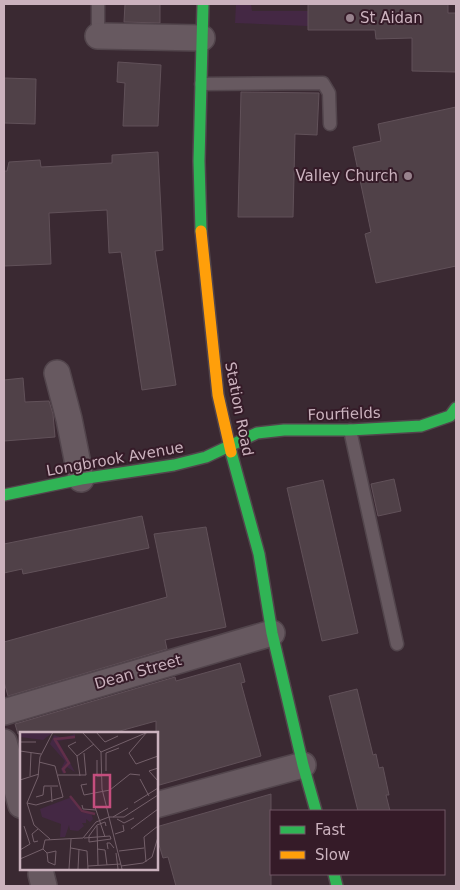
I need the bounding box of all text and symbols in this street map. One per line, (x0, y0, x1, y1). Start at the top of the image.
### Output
place label: St Aidan (360, 9, 423, 27)
marker: St Aidan (344, 12, 356, 24)
place label: Valley Church (295, 167, 398, 185)
marker: Valley Church (402, 170, 414, 182)
street label: Station Road (221, 360, 257, 458)
street label: Fourfields (307, 404, 381, 424)
street label: Longbrook Avenue (45, 438, 185, 480)
street label: Dean Street (92, 651, 184, 693)
inset map (20, 732, 158, 870)
legend (270, 810, 445, 875)
text: Fast (315, 821, 345, 839)
text: Slow (315, 846, 350, 864)

